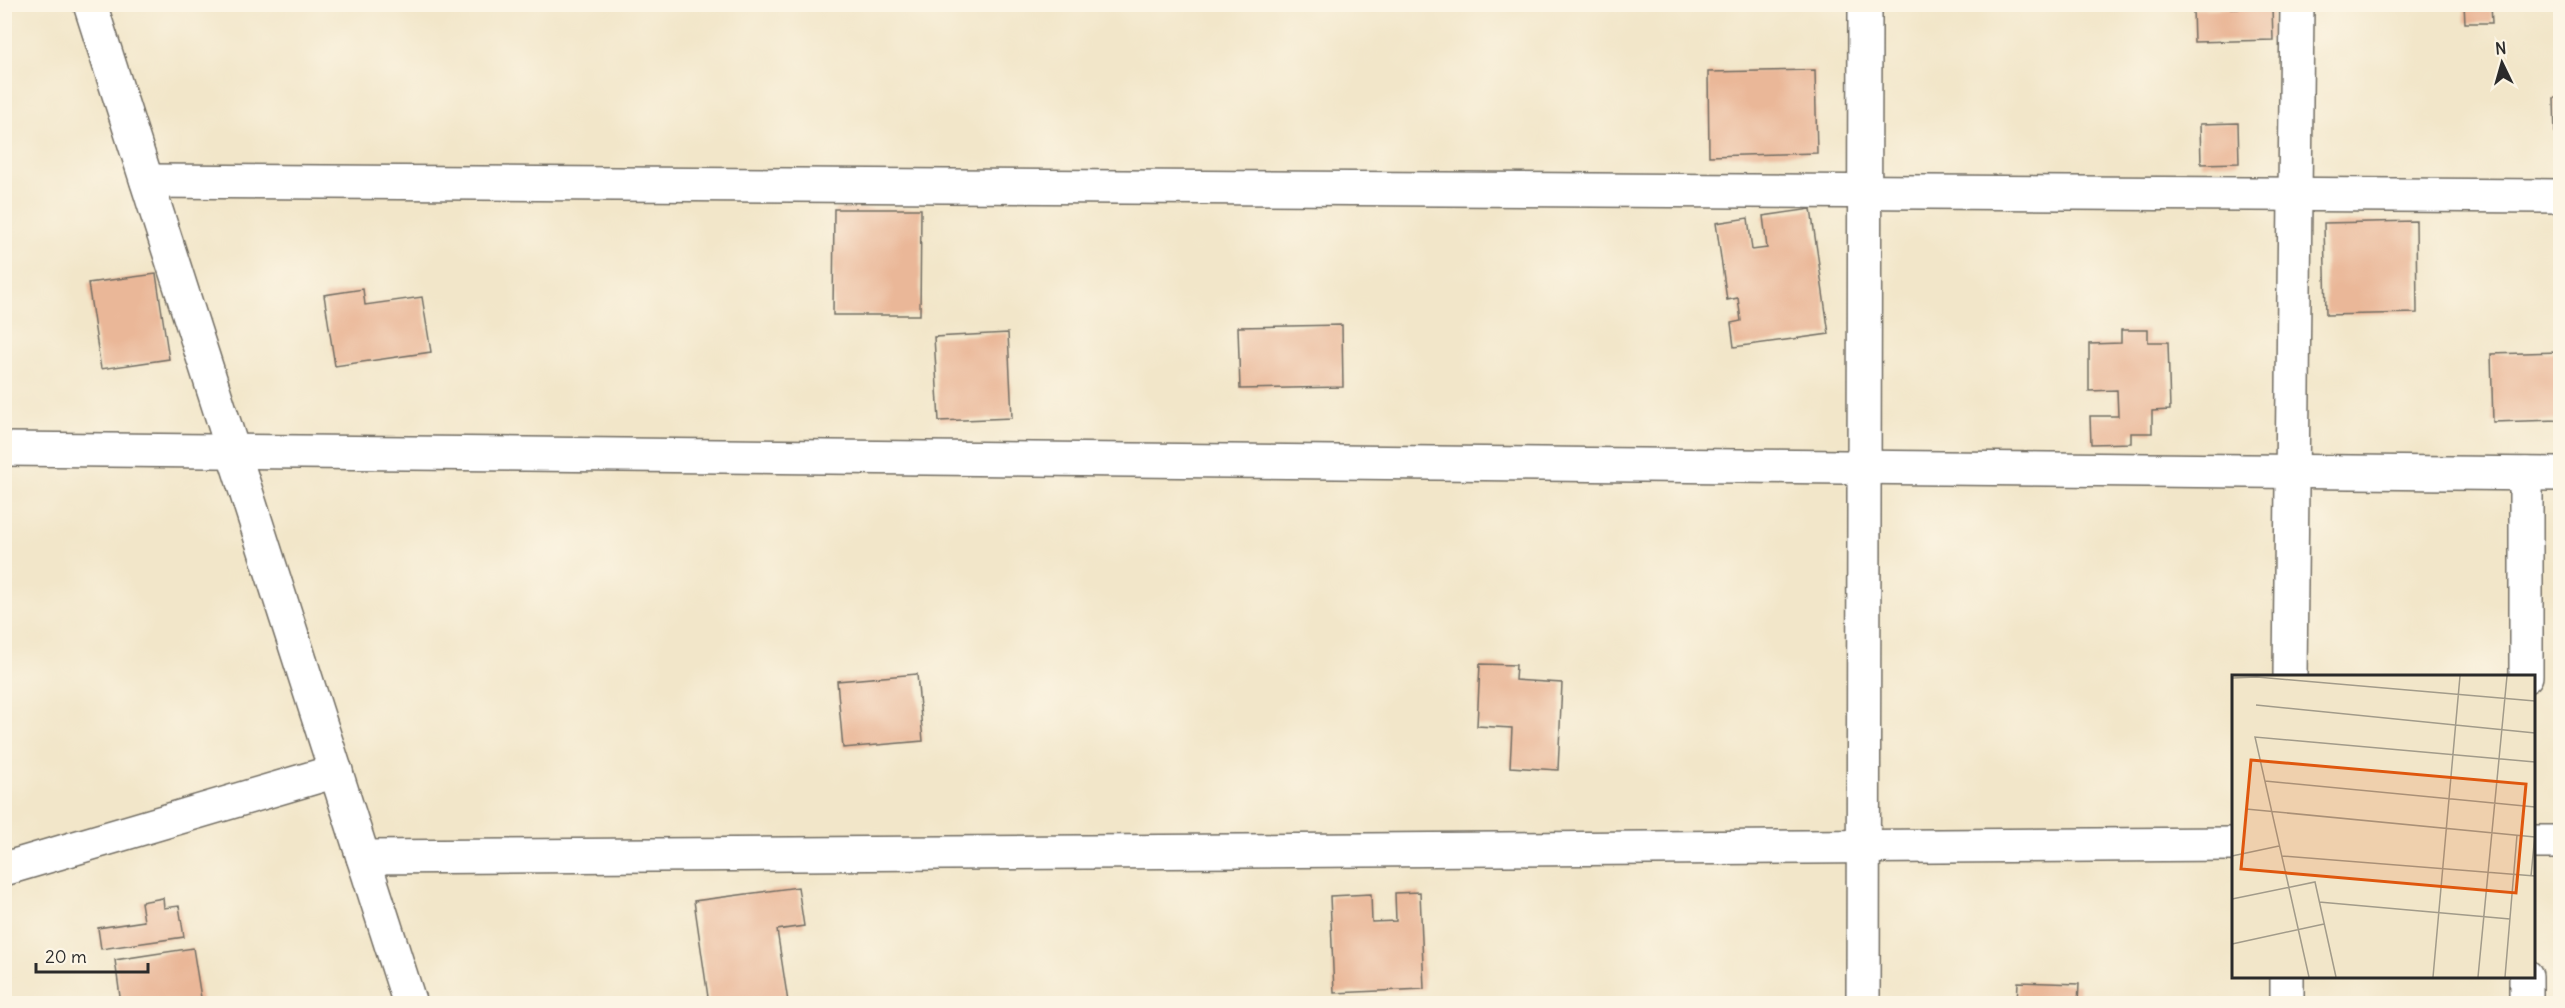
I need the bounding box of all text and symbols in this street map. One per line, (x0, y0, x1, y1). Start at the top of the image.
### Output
north arrow (2472, 33, 2532, 93)
text: N (2494, 38, 2507, 59)
inset map (2232, 675, 2535, 978)
scale bar (36, 936, 148, 974)
text: 20 m (45, 945, 87, 968)

